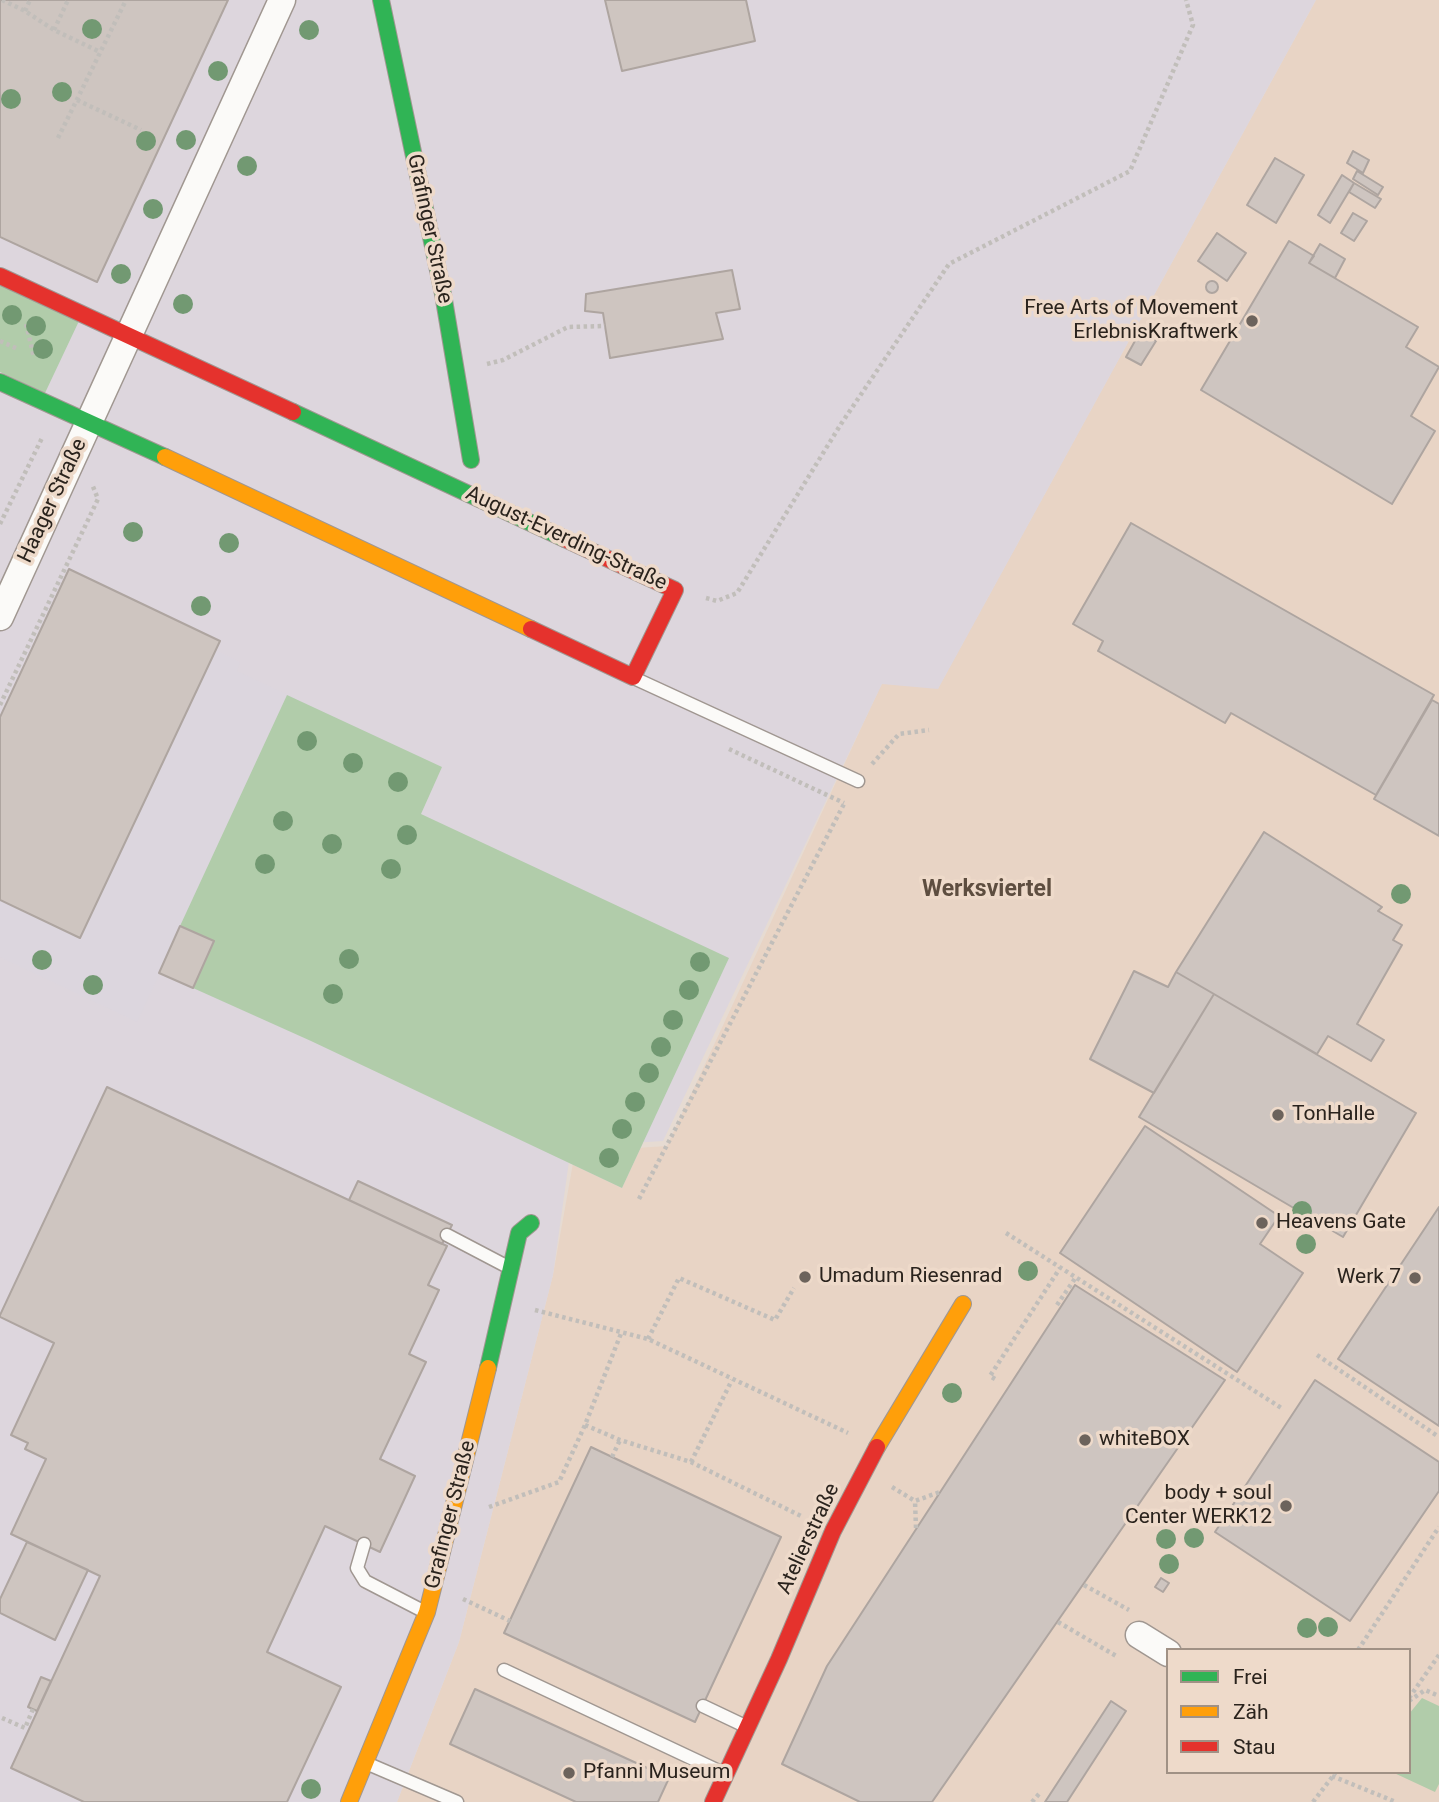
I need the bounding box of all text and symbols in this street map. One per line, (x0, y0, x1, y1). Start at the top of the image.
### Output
street label: Grafinger Straße (401, 152, 457, 306)
place label: Free Arts of Movement ErlebnisKraftwerk (1024, 296, 1238, 346)
marker: Free Arts of Movement ErlebnisKraftwerk (1244, 313, 1260, 329)
street label: Haager Straße (13, 435, 93, 567)
street label: August-Everding-Straße (461, 481, 671, 597)
district label: Werksviertel (922, 876, 1052, 904)
place label: TonHalle (1292, 1102, 1375, 1128)
marker: TonHalle (1270, 1107, 1286, 1123)
place label: Heavens Gate (1276, 1210, 1406, 1236)
marker: Heavens Gate (1254, 1215, 1270, 1231)
place label: Umadum Riesenrad (819, 1264, 1002, 1290)
place label: Werk 7 (1337, 1265, 1401, 1291)
marker: Umadum Riesenrad (797, 1269, 813, 1285)
marker: Werk 7 (1407, 1270, 1423, 1286)
place label: whiteBOX (1099, 1427, 1190, 1453)
marker: whiteBOX (1077, 1432, 1093, 1448)
street label: Grafinger Straße (420, 1438, 482, 1592)
street label: Atelierstraße (772, 1480, 846, 1598)
place label: body + soul Center WERK12 (1125, 1481, 1272, 1531)
marker: body + soul Center WERK12 (1278, 1498, 1294, 1514)
legend (1166, 1648, 1411, 1774)
text: Frei (1233, 1665, 1268, 1689)
text: Zäh (1233, 1700, 1269, 1724)
text: Stau (1233, 1735, 1275, 1759)
place label: Pfanni Museum (583, 1760, 730, 1786)
marker: Pfanni Museum (561, 1765, 577, 1781)

